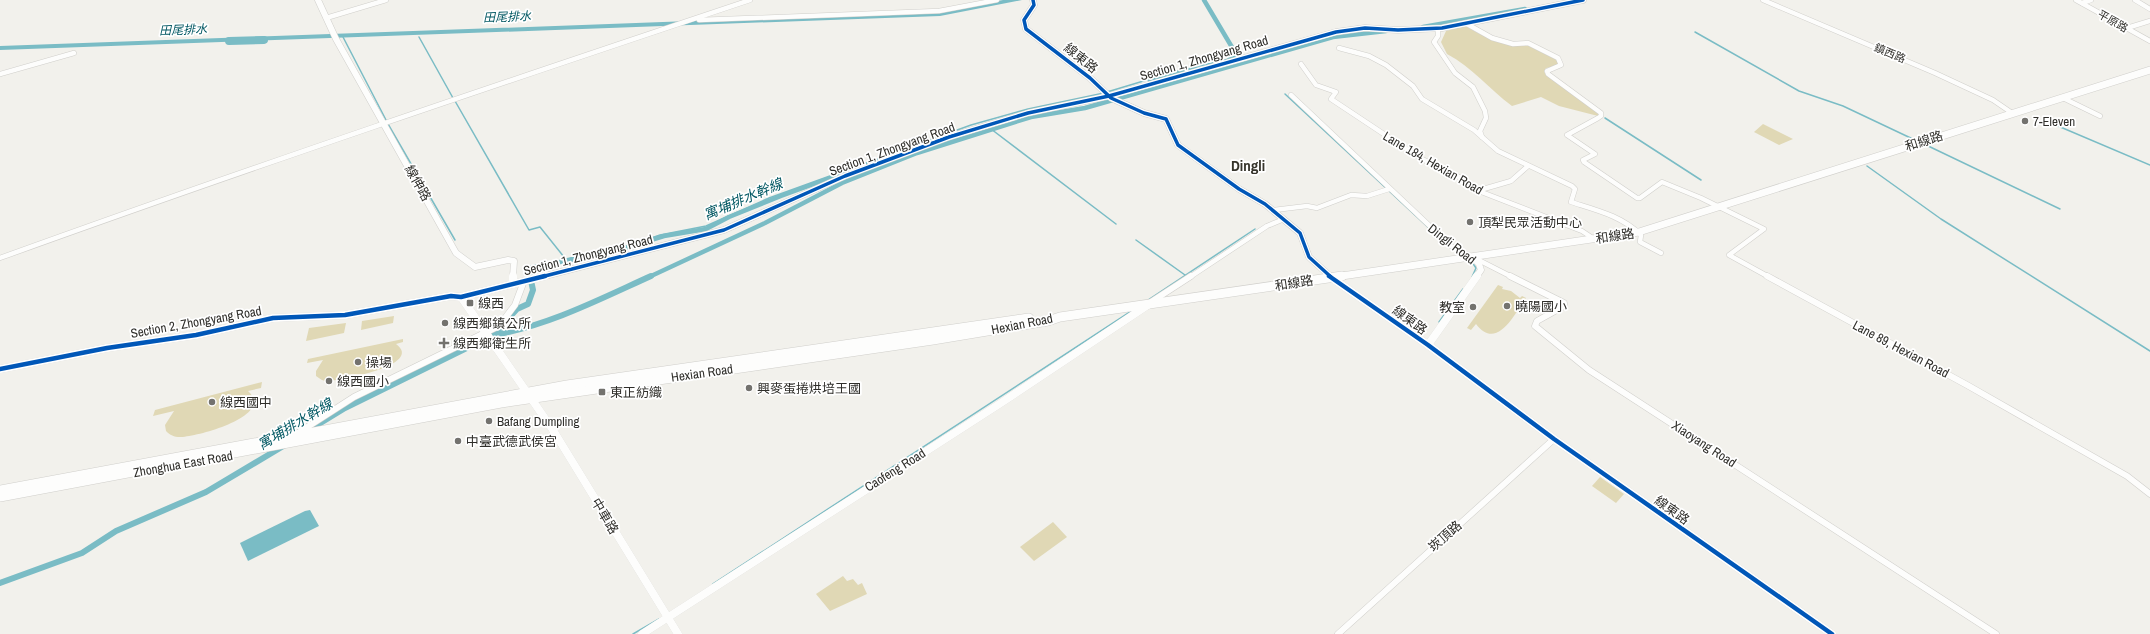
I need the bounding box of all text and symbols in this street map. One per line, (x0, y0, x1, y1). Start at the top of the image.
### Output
street label: 平原路 (2095, 7, 2131, 35)
water label: 田尾排水 (483, 8, 532, 26)
water label: 田尾排水 (159, 21, 208, 39)
street label: Section 1, Zhongyang Road (1138, 32, 1270, 84)
street label: 線東路 (1060, 39, 1102, 77)
street label: 鎮西路 (1872, 40, 1908, 66)
place label: 7-Eleven (2033, 113, 2075, 130)
marker: 7-Eleven (2020, 116, 2030, 126)
street label: Section 1, Zhongyang Road (827, 118, 957, 180)
street label: Lane 184, Hexian Road (1380, 127, 1486, 199)
street label: 和線路 (1903, 127, 1945, 155)
district label: Dingli (1231, 155, 1265, 176)
street label: 線伸路 (401, 162, 435, 204)
water label: 寓埔排水幹線 (701, 174, 787, 224)
place label: 頂犁民眾活動中心 (1478, 214, 1582, 231)
marker: 頂犁民眾活動中心 (1465, 217, 1475, 227)
street label: Dingli Road (1425, 220, 1479, 268)
street label: 和線路 (1594, 225, 1636, 247)
street label: Section 1, Zhongyang Road (522, 231, 655, 279)
street label: 和線路 (1273, 272, 1315, 294)
place label: 線西 (478, 295, 504, 312)
marker: 線西 (465, 298, 475, 308)
place label: 曉陽國小 (1515, 298, 1567, 315)
place label: 教室 (1439, 299, 1465, 316)
marker: 曉陽國小 (1502, 301, 1512, 311)
street label: Section 2, Zhongyang Road (129, 302, 263, 342)
street label: 線東路 (1389, 302, 1431, 338)
marker: 教室 (1468, 302, 1478, 312)
street label: Hexian Road (990, 310, 1054, 338)
place label: 線西鄉鎮公所 (453, 315, 531, 332)
street label: Lane 89, Hexian Road (1850, 316, 1952, 382)
marker: 線西鄉鎮公所 (440, 318, 450, 328)
place label: 線西鄉衛生所 (453, 335, 531, 352)
marker: 線西鄉衛生所 (438, 337, 450, 349)
place label: 操場 (366, 354, 392, 371)
marker: 操場 (353, 357, 363, 367)
street label: Hexian Road (670, 360, 734, 386)
place label: 線西國小 (337, 373, 389, 390)
marker: 線西國小 (324, 376, 334, 386)
place label: 興麥蛋捲烘培王國 (757, 380, 861, 397)
marker: 興麥蛋捲烘培王國 (744, 383, 754, 393)
place label: 東正紡織 (610, 384, 662, 401)
marker: 東正紡織 (597, 387, 607, 397)
place label: 線西國中 (220, 394, 272, 411)
water label: 寓埔排水幹線 (254, 394, 337, 453)
marker: 線西國中 (207, 397, 217, 407)
place label: Bafang Dumpling (497, 413, 579, 430)
marker: Bafang Dumpling (484, 416, 494, 426)
street label: Xiaoyang Road (1669, 417, 1740, 471)
place label: 中臺武德武侯宮 (466, 433, 557, 450)
marker: 中臺武德武侯宮 (453, 436, 463, 446)
street label: Caofeng Road (861, 445, 929, 495)
street label: Zhonghua East Road (132, 447, 234, 481)
street label: 線東路 (1651, 492, 1693, 528)
street label: 中車路 (588, 495, 622, 537)
street label: 崁頂路 (1425, 517, 1465, 555)

